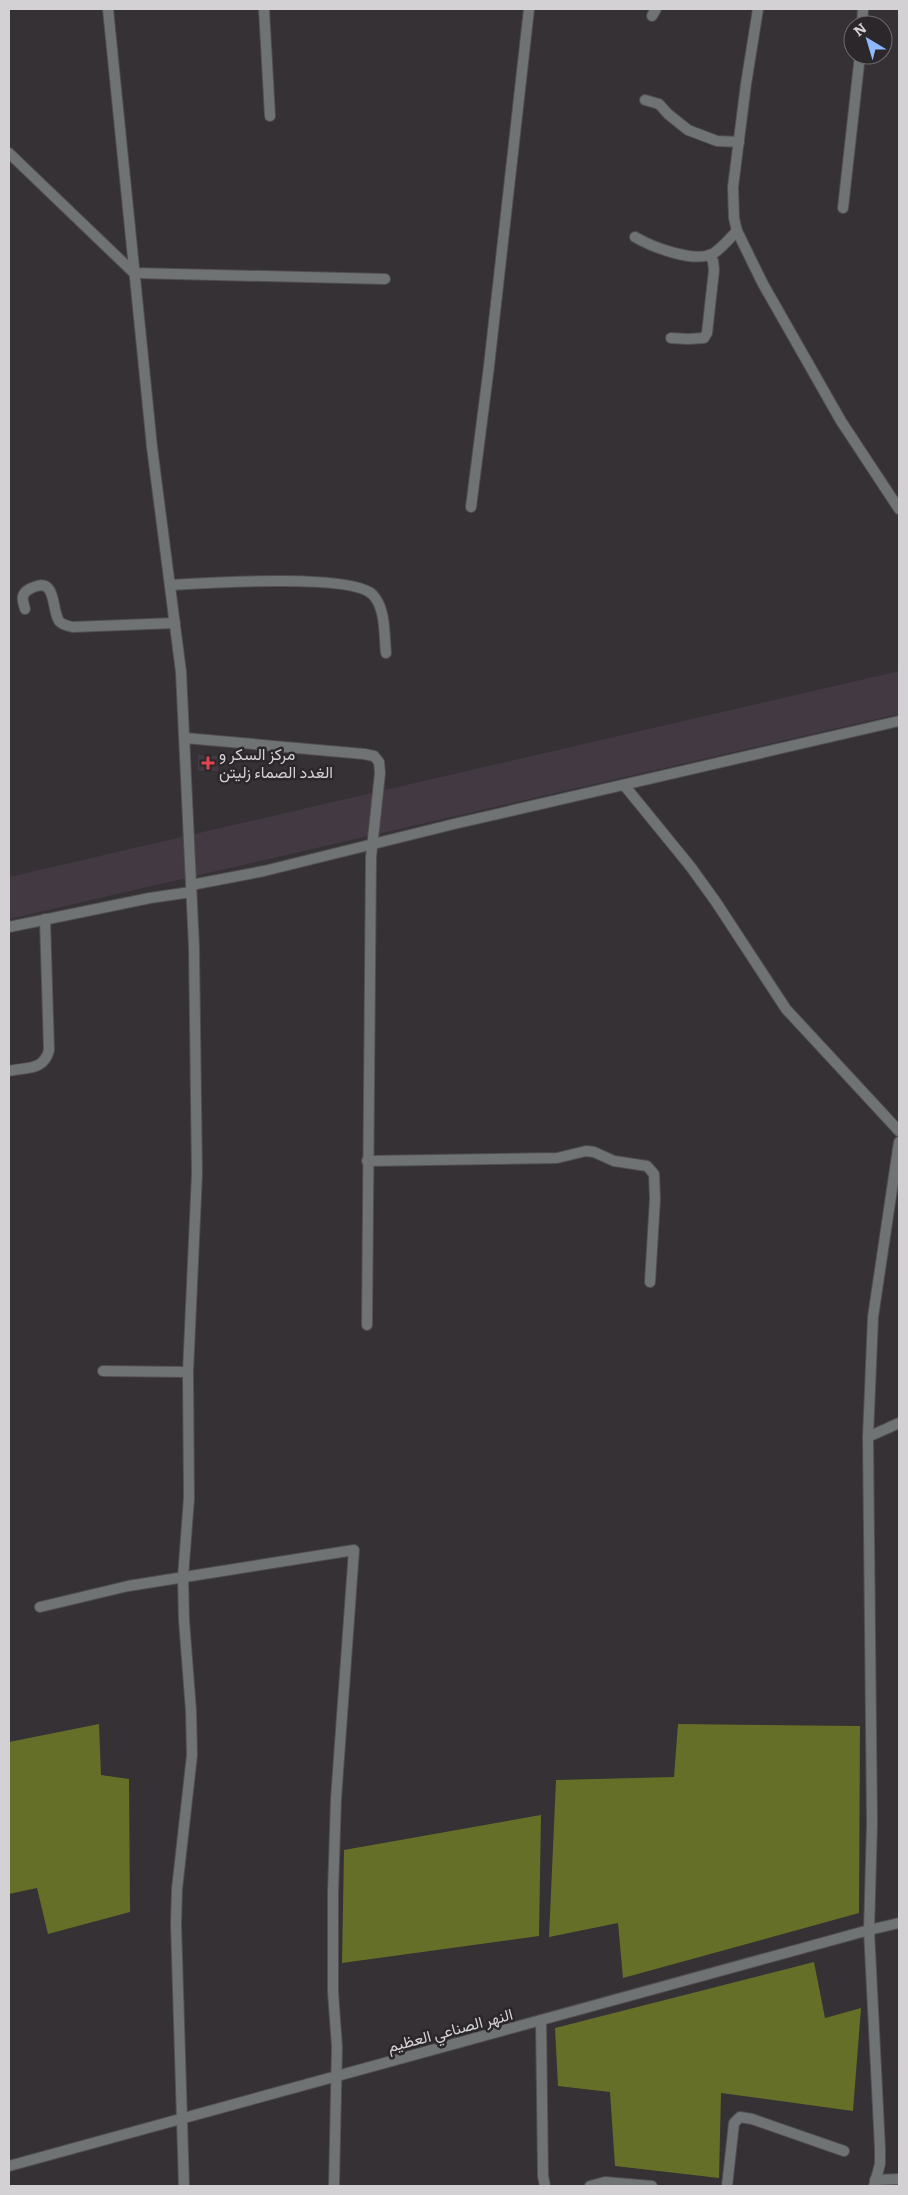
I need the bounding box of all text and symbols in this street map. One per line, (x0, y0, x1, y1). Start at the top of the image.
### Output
north arrow (843, 15, 893, 65)
text: N (849, 17, 870, 40)
place label: مركز السكر و الغدد الصماء زليتن (219, 741, 333, 783)
marker: مركز السكر و الغدد الصماء زليتن (201, 756, 215, 770)
street label: النهر الصناعي العظيم (384, 2001, 516, 2060)

